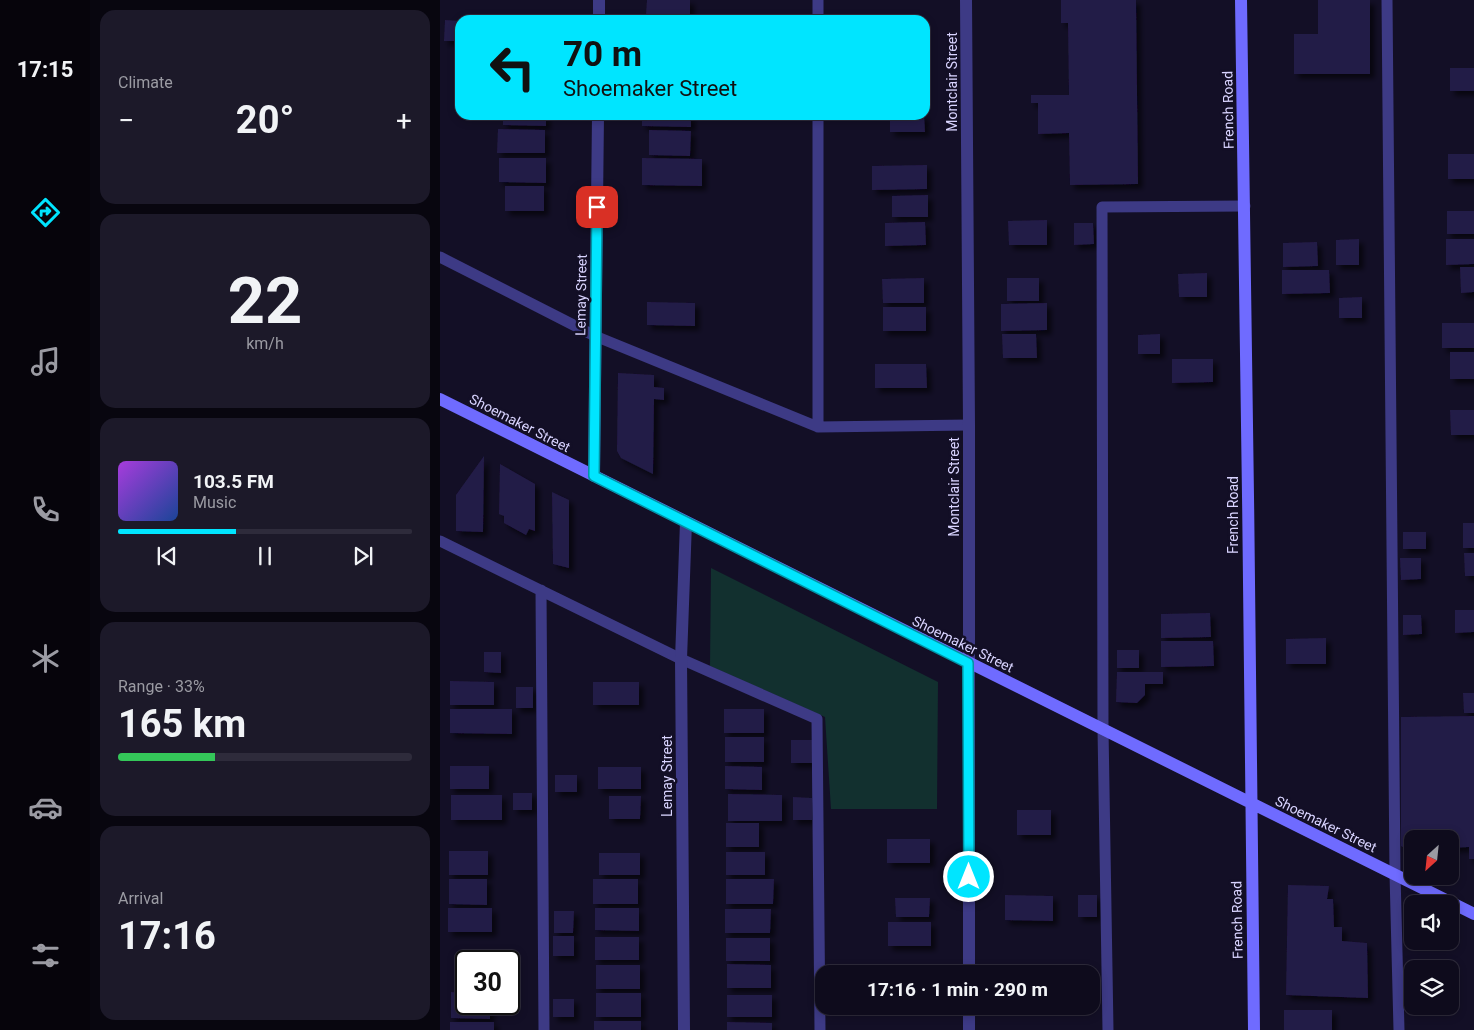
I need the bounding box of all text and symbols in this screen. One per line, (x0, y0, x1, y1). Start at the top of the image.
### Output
street label: Montclair Street (944, 32, 960, 132)
text: 70 m (563, 34, 642, 75)
icon: left (480, 35, 545, 100)
text: 17:15 (17, 57, 73, 82)
street label: French Road (1219, 71, 1237, 149)
text: Climate (118, 73, 173, 92)
text: Shoemaker Street (563, 76, 737, 101)
text: 20° (236, 98, 294, 142)
text: − (118, 104, 134, 137)
text: + (396, 104, 412, 137)
pin (576, 186, 618, 228)
icon: arrive (583, 193, 611, 221)
icon: directions (28, 195, 63, 230)
street label: Lemay Street (572, 254, 590, 336)
text: 22 (228, 263, 302, 339)
text: km/h (246, 334, 284, 353)
icon: music (28, 344, 63, 379)
street label: Shoemaker Street (467, 391, 573, 455)
street label: Montclair Street (946, 437, 962, 537)
text: 103.5 FM (193, 470, 274, 493)
street label: French Road (1225, 476, 1241, 554)
icon: phone (28, 492, 63, 527)
text: Music (193, 493, 236, 512)
icon: previous (153, 542, 181, 570)
icon: pause (251, 542, 279, 570)
icon: next (349, 542, 377, 570)
street label: Shoemaker Street (910, 613, 1017, 676)
icon: climate (28, 641, 63, 676)
text: Range · 33% (118, 677, 205, 696)
text: 165 km (118, 702, 246, 746)
street label: Lemay Street (659, 735, 675, 817)
icon: car (28, 790, 63, 825)
street label: Shoemaker Street (1273, 793, 1380, 856)
north arrow (1404, 830, 1459, 885)
map controls (1404, 830, 1459, 1015)
position arrow (942, 850, 994, 902)
street label: French Road (1228, 881, 1246, 959)
text: Arrival (118, 889, 163, 908)
button: sound (1404, 895, 1459, 950)
text: 17:16 (118, 914, 216, 958)
icon: filters (28, 938, 63, 973)
speed limit sign: 30 (455, 950, 520, 1015)
button: layers (1404, 960, 1459, 1015)
text: 17:16 · 1 min · 290 m (867, 978, 1048, 1001)

